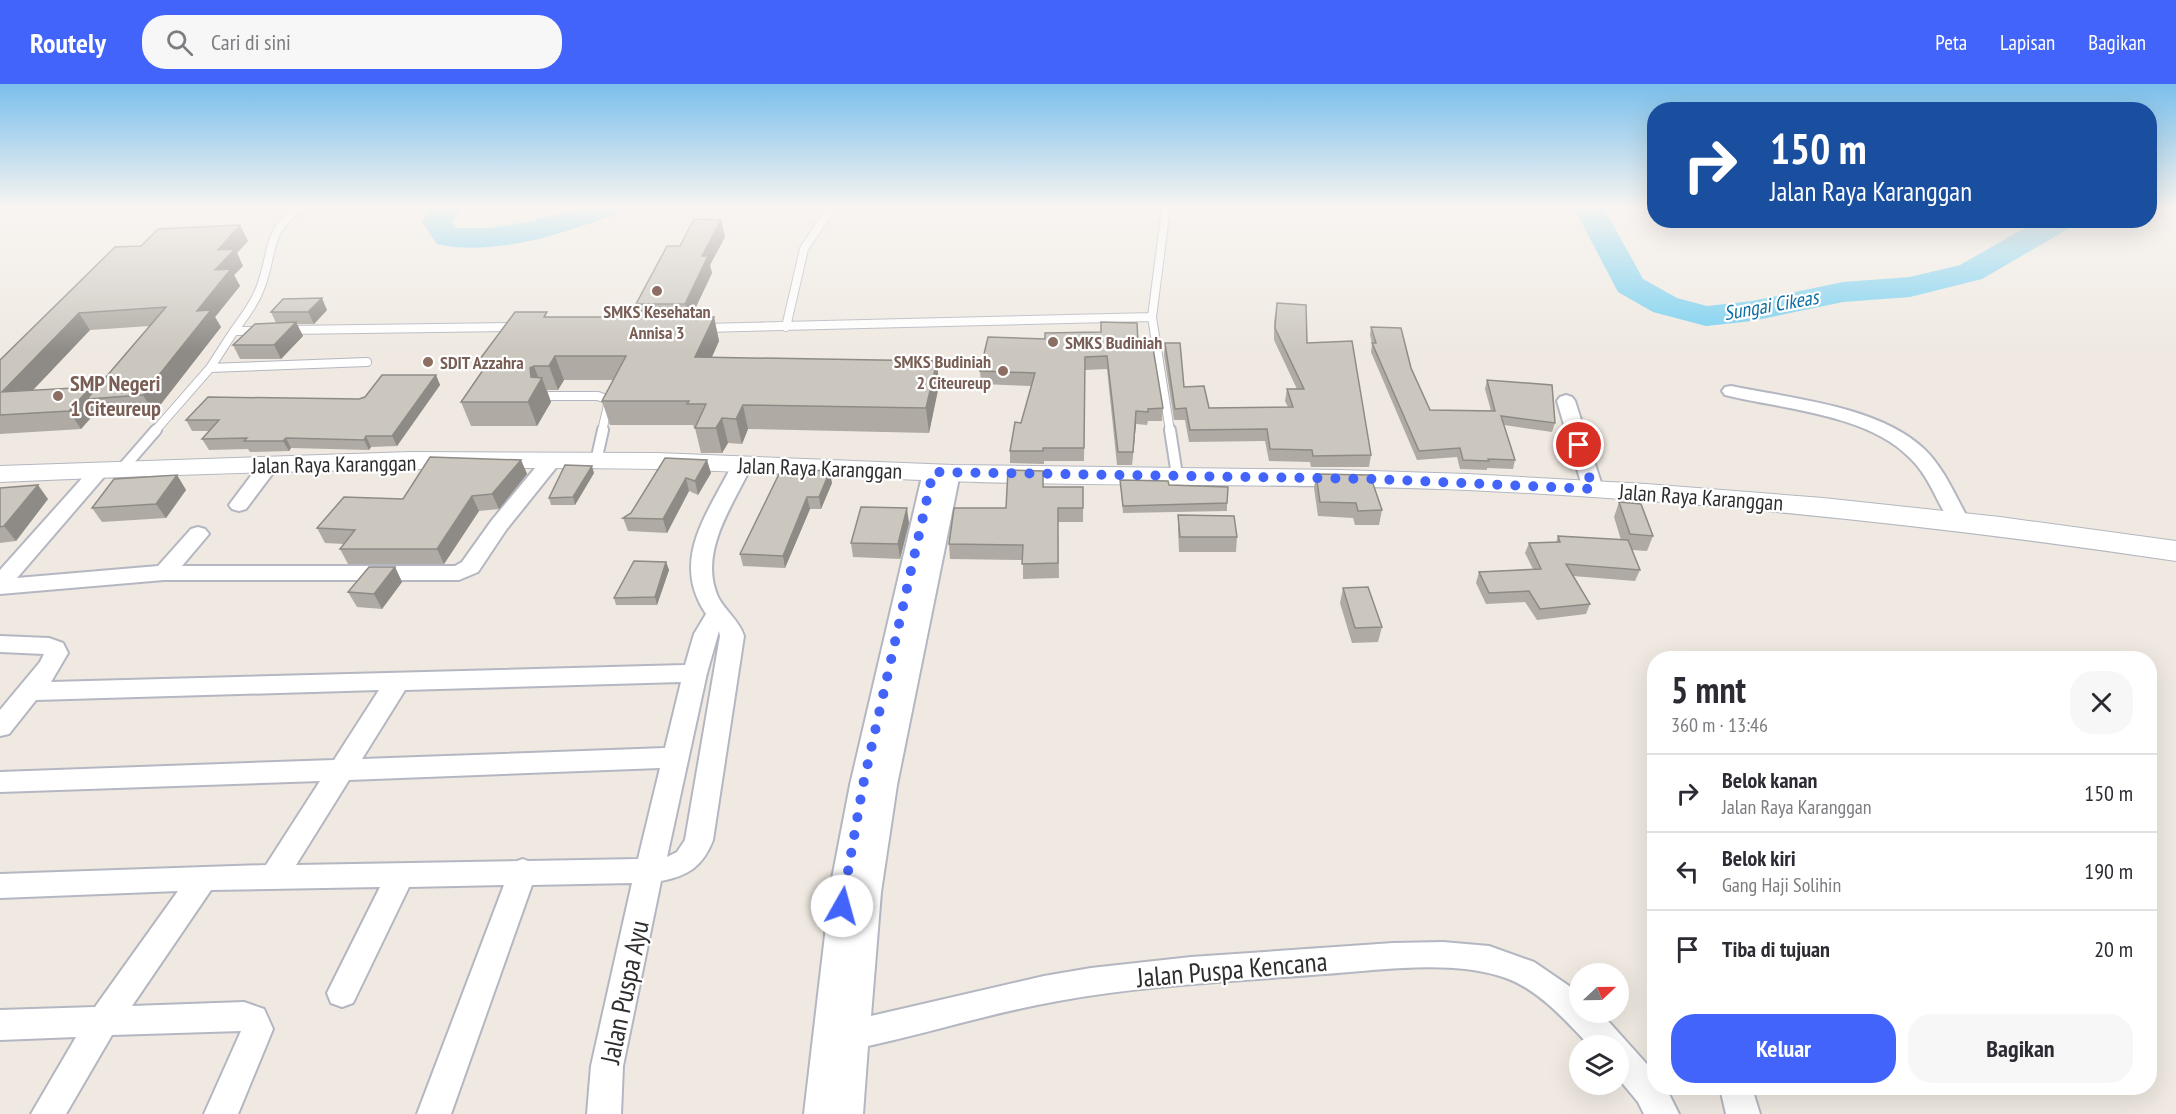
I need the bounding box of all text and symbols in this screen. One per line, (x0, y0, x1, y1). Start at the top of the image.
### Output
search box (142, 15, 562, 69)
text: Routely (30, 24, 106, 61)
icon: search (163, 26, 196, 59)
text: Cari di sini (211, 28, 291, 56)
text: Peta (1935, 29, 1967, 56)
text: Lapisan (2000, 29, 2055, 56)
text: Bagikan (2088, 29, 2146, 56)
text: 150 m (1770, 121, 1867, 176)
icon: right (1671, 126, 1749, 204)
text: Jalan Raya Karanggan (1770, 174, 1972, 208)
marker: SMKS Kesehatan Annisa 3 (650, 284, 664, 298)
water label: Sungai Cikeas (1722, 284, 1822, 326)
place label: SMKS Kesehatan Annisa 3 (603, 300, 711, 344)
place label: SMKS Budiniah (1065, 331, 1162, 354)
marker: SMKS Budiniah (1046, 335, 1060, 349)
place label: SMKS Budiniah 2 Citeureup (894, 350, 991, 394)
place label: SDIT Azzahra (440, 351, 524, 374)
marker: SDIT Azzahra (421, 355, 435, 369)
marker: SMKS Budiniah 2 Citeureup (996, 364, 1010, 378)
place label: SMP Negeri 1 Citeureup (70, 369, 161, 422)
marker: SMP Negeri 1 Citeureup (51, 389, 65, 403)
pin (1553, 419, 1604, 470)
icon: arrive (1562, 428, 1595, 461)
street label: Jalan Raya Karanggan (250, 449, 417, 479)
street label: Jalan Raya Karanggan (736, 451, 903, 485)
street label: Jalan Raya Karanggan (1617, 477, 1784, 517)
text: 5 mnt (1671, 666, 1746, 713)
button: close (2070, 671, 2133, 734)
text: 360 m · 13:46 (1671, 712, 1768, 738)
text: Belok kanan (1722, 766, 1817, 794)
icon: right (1671, 777, 1704, 810)
text: 150 m (2084, 779, 2133, 807)
text: Jalan Raya Karanggan (1722, 794, 1872, 820)
text: Belok kiri (1722, 844, 1796, 872)
icon: left (1671, 855, 1704, 888)
text: 190 m (2084, 857, 2133, 885)
text: Gang Haji Solihin (1722, 872, 1841, 898)
position arrow (810, 874, 874, 938)
street label: Jalan Puspa Ayu (592, 917, 656, 1068)
icon: arrive (1671, 933, 1704, 966)
text: Tiba di tujuan (1722, 935, 1830, 963)
text: 20 m (2094, 935, 2133, 963)
street label: Jalan Puspa Kencana (1134, 944, 1329, 994)
north arrow (1569, 963, 1629, 1023)
map controls (1569, 963, 1629, 1095)
button: Keluar (1671, 1014, 1896, 1083)
button: Bagikan (1908, 1014, 2133, 1083)
button: layers (1569, 1035, 1629, 1095)

